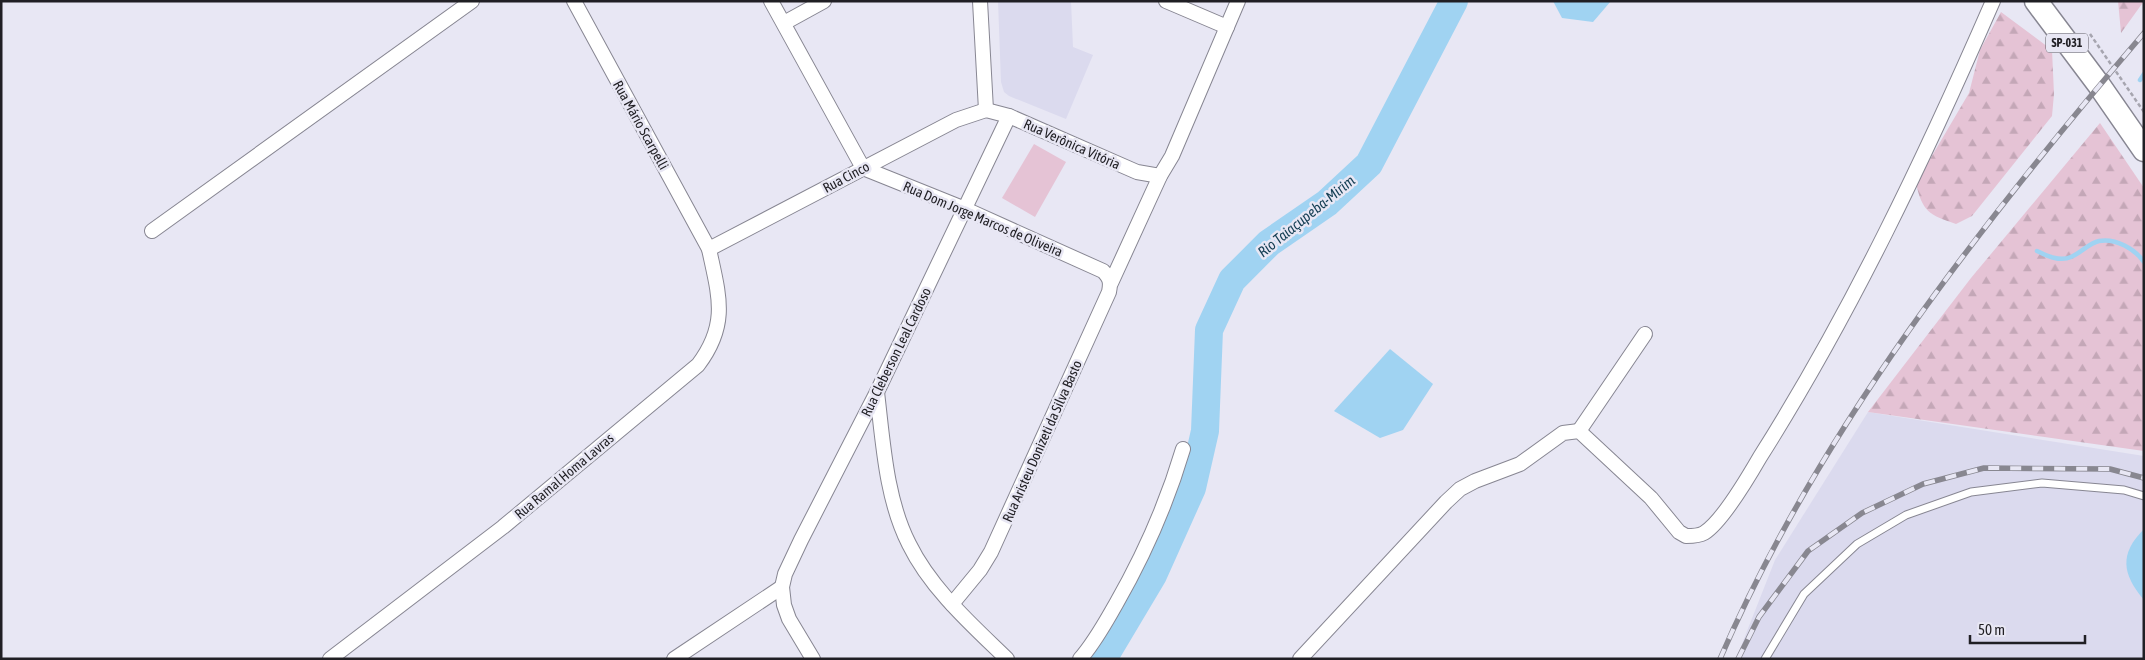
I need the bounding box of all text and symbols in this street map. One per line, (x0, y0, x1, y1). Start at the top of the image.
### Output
road number: SP-031 (2046, 34, 2088, 52)
street label: Rua Mário Scarpelli (610, 78, 672, 172)
street label: Rua Verônica Vitória (1021, 116, 1123, 172)
street label: Rua Cinco (820, 158, 872, 196)
water label: Rio Taiaçupeba-Mirim (1254, 172, 1358, 260)
street label: Rua Dom Jorge Marcos de Oliveira (901, 178, 1065, 260)
street label: Rua Cleberson Leal Cardoso (858, 285, 934, 419)
street label: Rua Aristeu Donizeti da Silva Basto (999, 358, 1085, 524)
street label: Rua Ramal Homa Lavras (511, 430, 617, 522)
scale bar (1970, 612, 2085, 644)
text: 50 m (1978, 621, 2005, 638)

